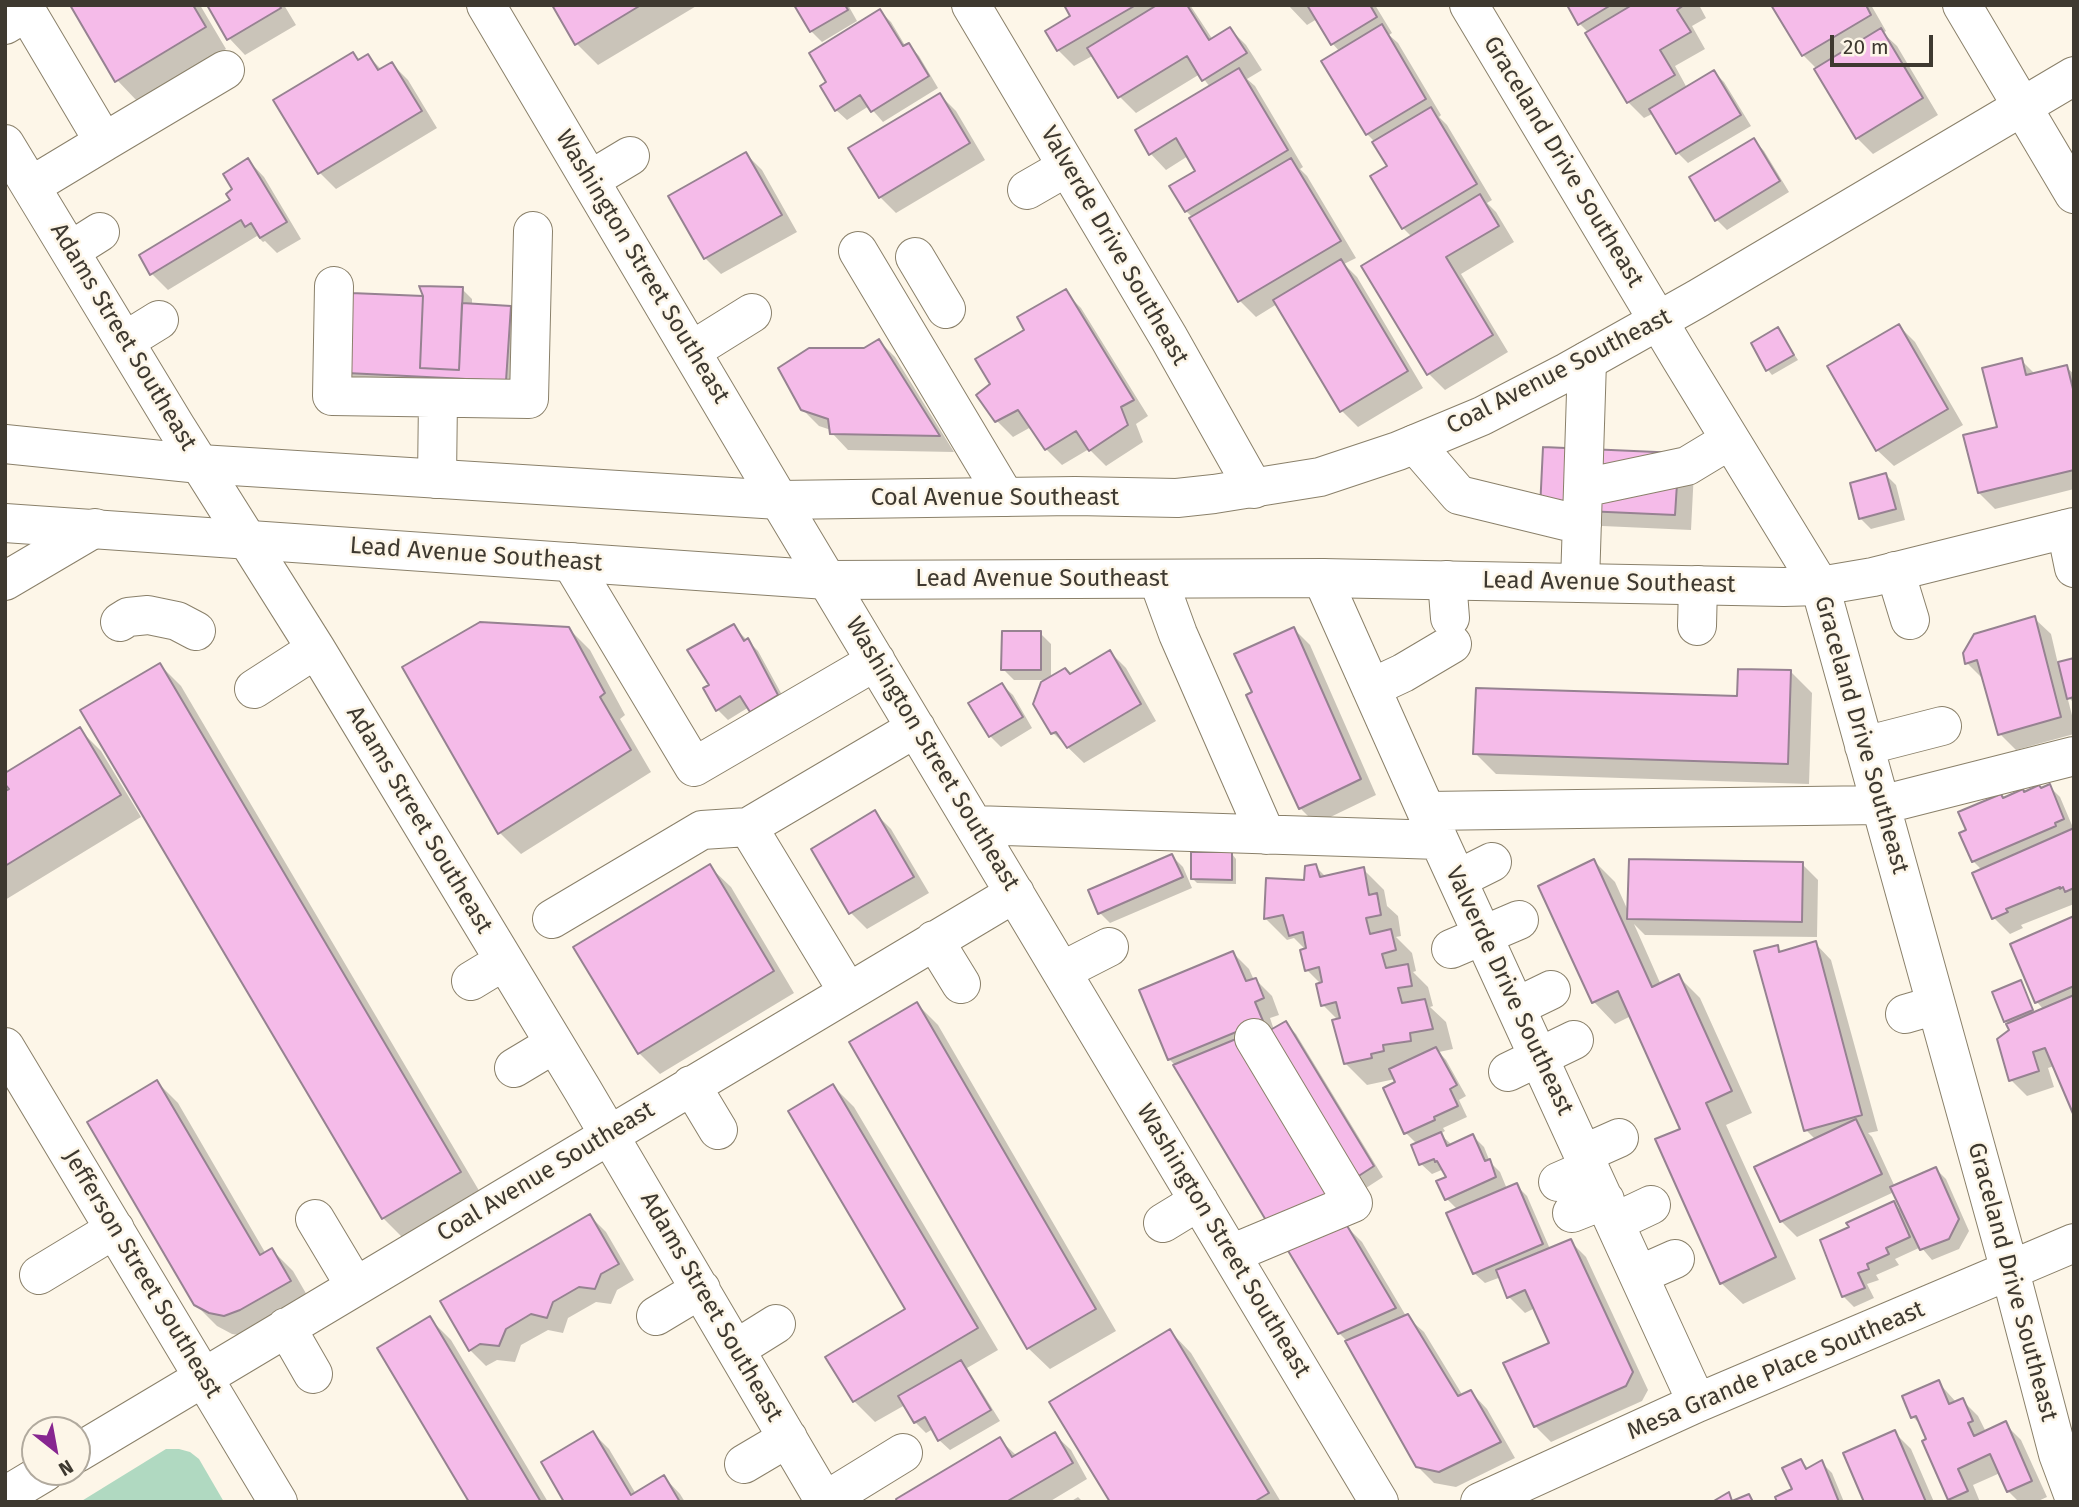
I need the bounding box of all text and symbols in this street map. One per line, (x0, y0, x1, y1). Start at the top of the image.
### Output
scale bar (1834, 21, 1937, 65)
street label: Graceland Drive Southeast (1477, 31, 1649, 293)
text: 20 m (1843, 34, 1889, 60)
street label: Valverde Drive Southeast (1034, 121, 1194, 371)
street label: Washington Street Southeast (549, 125, 735, 409)
street label: Adams Street Southeast (44, 218, 202, 456)
street label: Coal Avenue Southeast (1442, 303, 1676, 441)
street label: Coal Avenue Southeast (871, 484, 1119, 512)
street label: Lead Avenue Southeast (349, 532, 603, 578)
street label: Lead Avenue Southeast (915, 565, 1169, 593)
street label: Lead Avenue Southeast (1482, 566, 1736, 600)
street label: Graceland Drive Southeast (1808, 593, 1914, 877)
street label: Washington Street Southeast (839, 612, 1025, 896)
street label: Adams Street Southeast (340, 701, 498, 939)
street label: Valverde Drive Southeast (1439, 862, 1579, 1120)
street label: Coal Avenue Southeast (432, 1096, 660, 1248)
street label: Washington Street Southeast (1130, 1099, 1316, 1383)
street label: Graceland Drive Southeast (1961, 1139, 2063, 1425)
street label: Jefferson Street Southeast (56, 1145, 228, 1403)
street label: Adams Street Southeast (634, 1187, 788, 1427)
street label: Mesa Grande Place Southeast (1623, 1295, 1929, 1447)
north arrow (21, 1416, 91, 1486)
text: N (55, 1455, 77, 1481)

